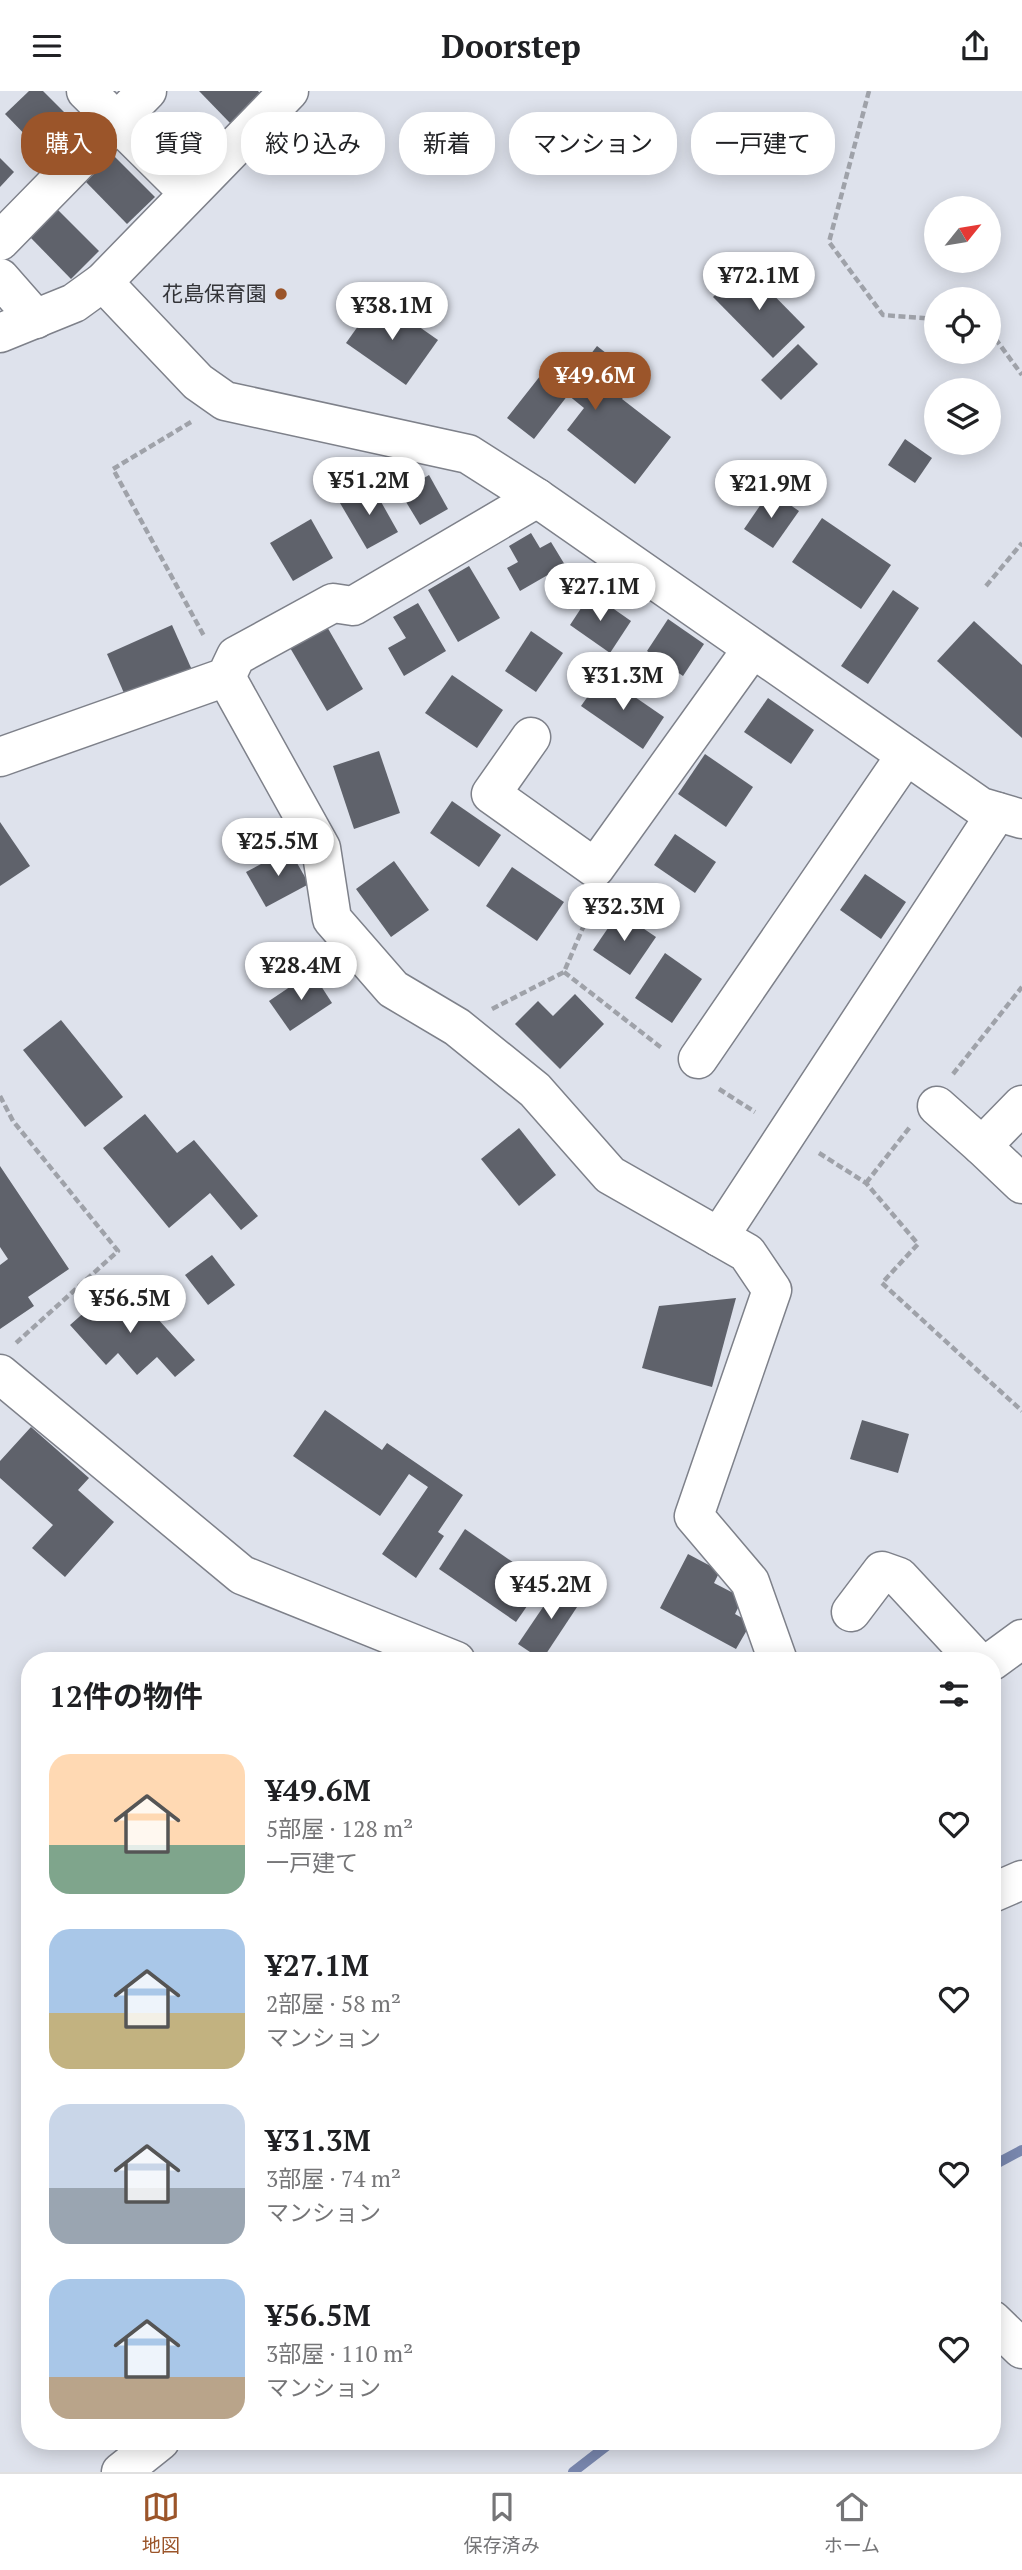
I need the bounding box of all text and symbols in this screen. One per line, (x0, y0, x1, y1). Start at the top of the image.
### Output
text: Doorstep (441, 25, 581, 67)
icon: menu (28, 27, 66, 65)
icon: share (956, 27, 994, 65)
chip: 購入 (21, 112, 117, 175)
chip: 賃貸 (131, 112, 227, 175)
chip: 絞り込み (241, 112, 385, 175)
chip: 新着 (399, 112, 495, 175)
chip: マンション (509, 112, 677, 175)
chip: 一戸建て (691, 112, 835, 175)
north arrow (924, 196, 1001, 273)
map controls (924, 196, 1001, 455)
pin: ¥72.1M (702, 253, 816, 312)
text: ¥72.1M (719, 259, 799, 290)
place label: 花島保育園 (162, 279, 267, 307)
pin: ¥38.1M (335, 282, 449, 342)
marker: 花島保育園 (273, 286, 289, 302)
button: locate (924, 287, 1001, 364)
text: ¥38.1M (352, 289, 432, 320)
pin: ¥49.6M (538, 353, 652, 412)
text: ¥49.6M (555, 359, 635, 390)
button: layers (924, 378, 1001, 455)
pin: ¥51.2M (312, 457, 426, 517)
pin: ¥21.9M (714, 461, 828, 520)
text: ¥51.2M (329, 464, 409, 495)
text: ¥21.9M (731, 467, 811, 498)
pin: ¥27.1M (543, 563, 657, 623)
text: ¥27.1M (561, 570, 639, 601)
pin: ¥31.3M (566, 653, 680, 712)
text: ¥31.3M (583, 659, 663, 690)
pin: ¥25.5M (221, 819, 335, 878)
text: ¥25.5M (238, 825, 318, 856)
pin: ¥32.3M (567, 883, 681, 943)
text: ¥32.3M (584, 890, 664, 921)
pin: ¥28.4M (244, 943, 358, 1002)
text: ¥28.4M (261, 949, 341, 980)
pin: ¥56.5M (73, 1275, 187, 1335)
text: ¥56.5M (90, 1282, 170, 1313)
pin: ¥45.2M (494, 1561, 608, 1621)
text: ¥45.2M (511, 1568, 591, 1599)
icon: filters (935, 1675, 973, 1713)
text: 12件の物件 (49, 1676, 203, 1716)
text: ¥49.6M (266, 1770, 371, 1810)
icon: home (105, 1782, 189, 1866)
icon: heart (935, 1805, 973, 1843)
text: 5部屋 · 128 m² (266, 1813, 413, 1844)
text: 一戸建て (266, 1847, 358, 1878)
text: ¥27.1M (266, 1945, 369, 1985)
icon: home (105, 1957, 189, 2041)
icon: heart (935, 1980, 973, 2018)
text: 2部屋 · 58 m² (266, 1988, 401, 2019)
text: マンション (266, 2022, 381, 2053)
text: ¥31.3M (266, 2120, 371, 2160)
icon: home (105, 2132, 189, 2216)
icon: heart (935, 2155, 973, 2193)
text: 3部屋 · 74 m² (266, 2163, 401, 2194)
text: マンション (266, 2197, 381, 2228)
text: ¥56.5M (266, 2295, 371, 2335)
icon: home (105, 2307, 189, 2391)
icon: heart (935, 2330, 973, 2368)
text: 3部屋 · 110 m² (266, 2338, 413, 2369)
text: マンション (266, 2372, 381, 2403)
tab: 地図 (142, 2488, 180, 2557)
tab: 保存済み (464, 2488, 540, 2557)
tab: ホーム (824, 2488, 880, 2557)

